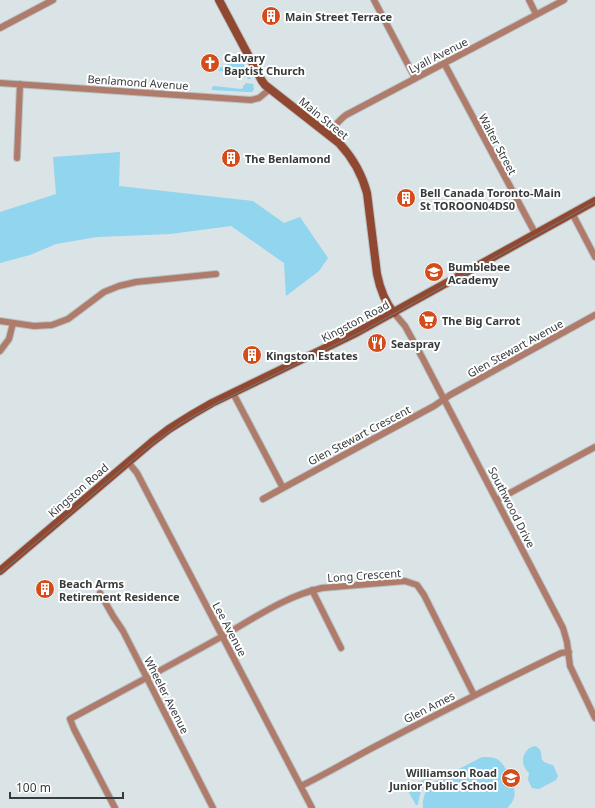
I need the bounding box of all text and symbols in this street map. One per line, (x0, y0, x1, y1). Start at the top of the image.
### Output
building icon: Main Street Terrace (260, 5, 282, 27)
place label: Main Street Terrace (285, 9, 393, 24)
street label: Lyall Avenue (406, 34, 470, 76)
place label: Calvary Baptist Church (224, 50, 305, 78)
church icon: Calvary Baptist Church (199, 52, 221, 74)
street label: Benlamond Avenue (87, 71, 189, 93)
street label: Main Street (296, 93, 352, 143)
street label: Walter Street (476, 111, 520, 177)
building icon: The Benlamond (220, 147, 242, 169)
place label: The Benlamond (245, 151, 331, 166)
place label: Bell Canada Toronto-Main St TOROON04DS0 (420, 185, 561, 213)
building icon: Bell Canada Toronto-Main St TOROON04DS0 (395, 187, 417, 209)
place label: Bumblebee Academy (448, 259, 511, 287)
school or university icon: Bumblebee Academy (423, 261, 445, 283)
street label: Kingston Road (318, 297, 392, 345)
supermarket icon: The Big Carrot (417, 309, 439, 331)
place label: The Big Carrot (442, 313, 520, 328)
street label: Glen Stewart Avenue (464, 315, 566, 381)
restaurant icon: Seaspray (366, 332, 388, 354)
place label: Seaspray (391, 336, 441, 351)
building icon: Kingston Estates (241, 344, 263, 366)
place label: Kingston Estates (266, 348, 358, 363)
street label: Glen Stewart Crescent (305, 402, 413, 468)
street label: Kingston Road (45, 460, 111, 520)
street label: Southwood Drive (485, 464, 539, 550)
street label: Long Crescent (327, 565, 401, 585)
place label: Beach Arms Retirement Residence (59, 576, 180, 604)
building icon: Beach Arms Retirement Residence (34, 578, 56, 600)
street label: Lee Avenue (209, 599, 251, 659)
street label: Wheeler Avenue (141, 654, 193, 736)
street label: Glen Ames (401, 688, 457, 726)
place label: Williamson Road Junior Public School (388, 765, 497, 793)
school or university icon: Williamson Road Junior Public School (500, 767, 522, 789)
scale bar (10, 774, 123, 800)
text: 100 m (16, 779, 51, 796)

